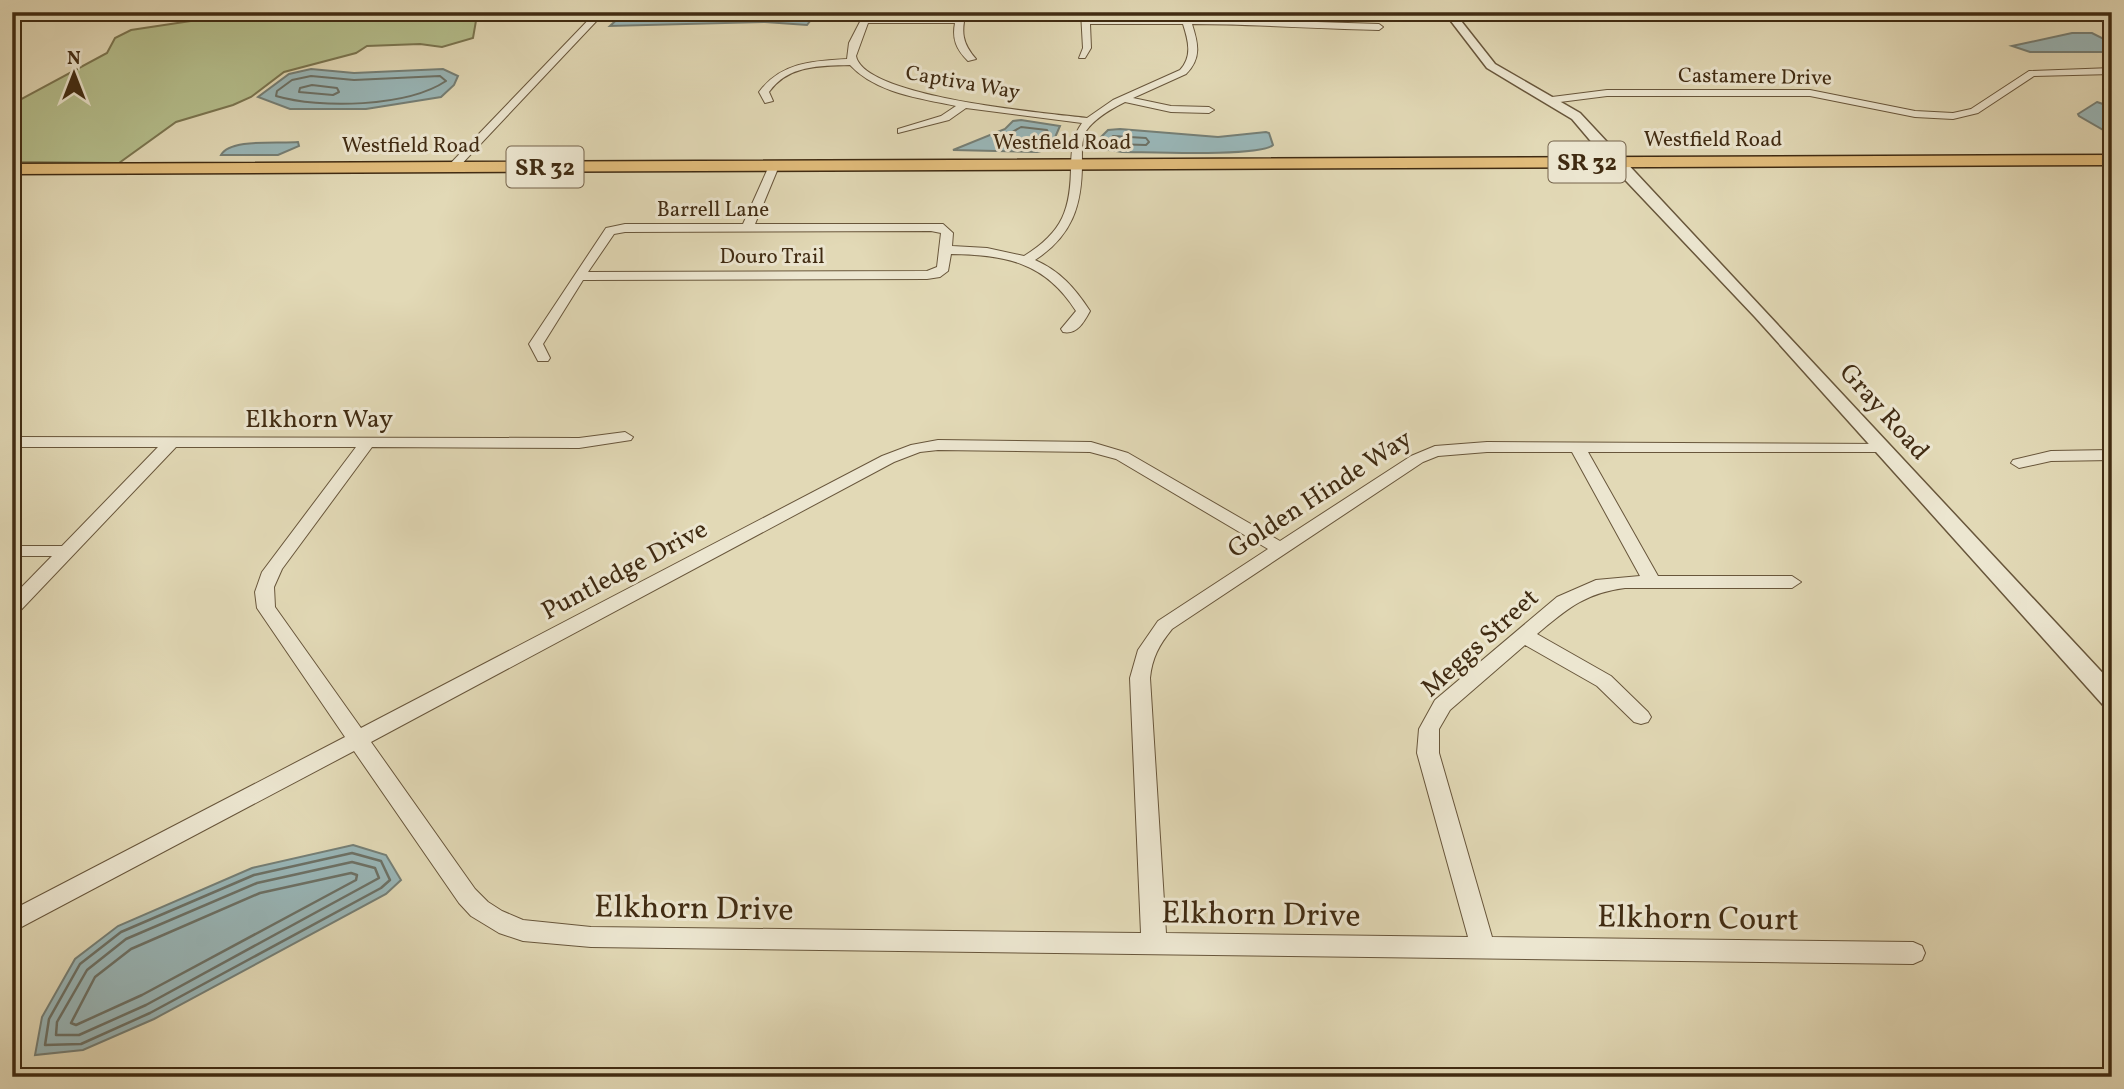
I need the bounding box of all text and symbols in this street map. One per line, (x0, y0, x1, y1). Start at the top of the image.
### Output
north arrow (38, 38, 108, 108)
text: N (67, 46, 81, 72)
street label: Captiva Way (903, 59, 1023, 108)
street label: Castamere Drive (1678, 62, 1832, 93)
street label: Westfield Road (1644, 126, 1782, 155)
street label: Westfield Road (993, 129, 1131, 158)
street label: Westfield Road (342, 132, 480, 161)
road number: SR 32 (1548, 142, 1626, 182)
road number: SR 32 (506, 146, 584, 188)
street label: Barrell Lane (657, 196, 769, 225)
street label: Douro Trail (719, 243, 825, 272)
street label: Gray Road (1830, 356, 1937, 469)
street label: Elkhorn Way (245, 402, 393, 438)
street label: Golden Hinde Way (1221, 422, 1419, 568)
street label: Puntledge Drive (535, 512, 714, 630)
street label: Meggs Street (1414, 581, 1547, 706)
street label: Elkhorn Drive (594, 886, 794, 934)
street label: Elkhorn Drive (1161, 892, 1361, 940)
street label: Elkhorn Court (1597, 896, 1799, 944)

